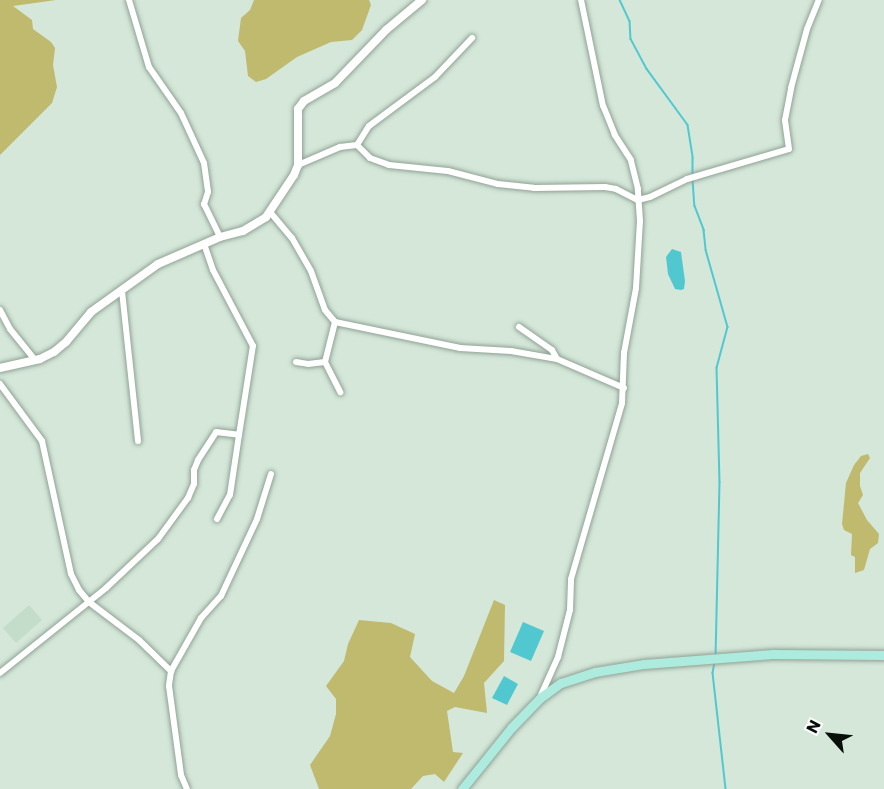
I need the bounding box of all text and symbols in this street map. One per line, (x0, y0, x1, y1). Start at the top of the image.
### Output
north arrow (800, 705, 860, 765)
text: N (801, 716, 826, 737)

